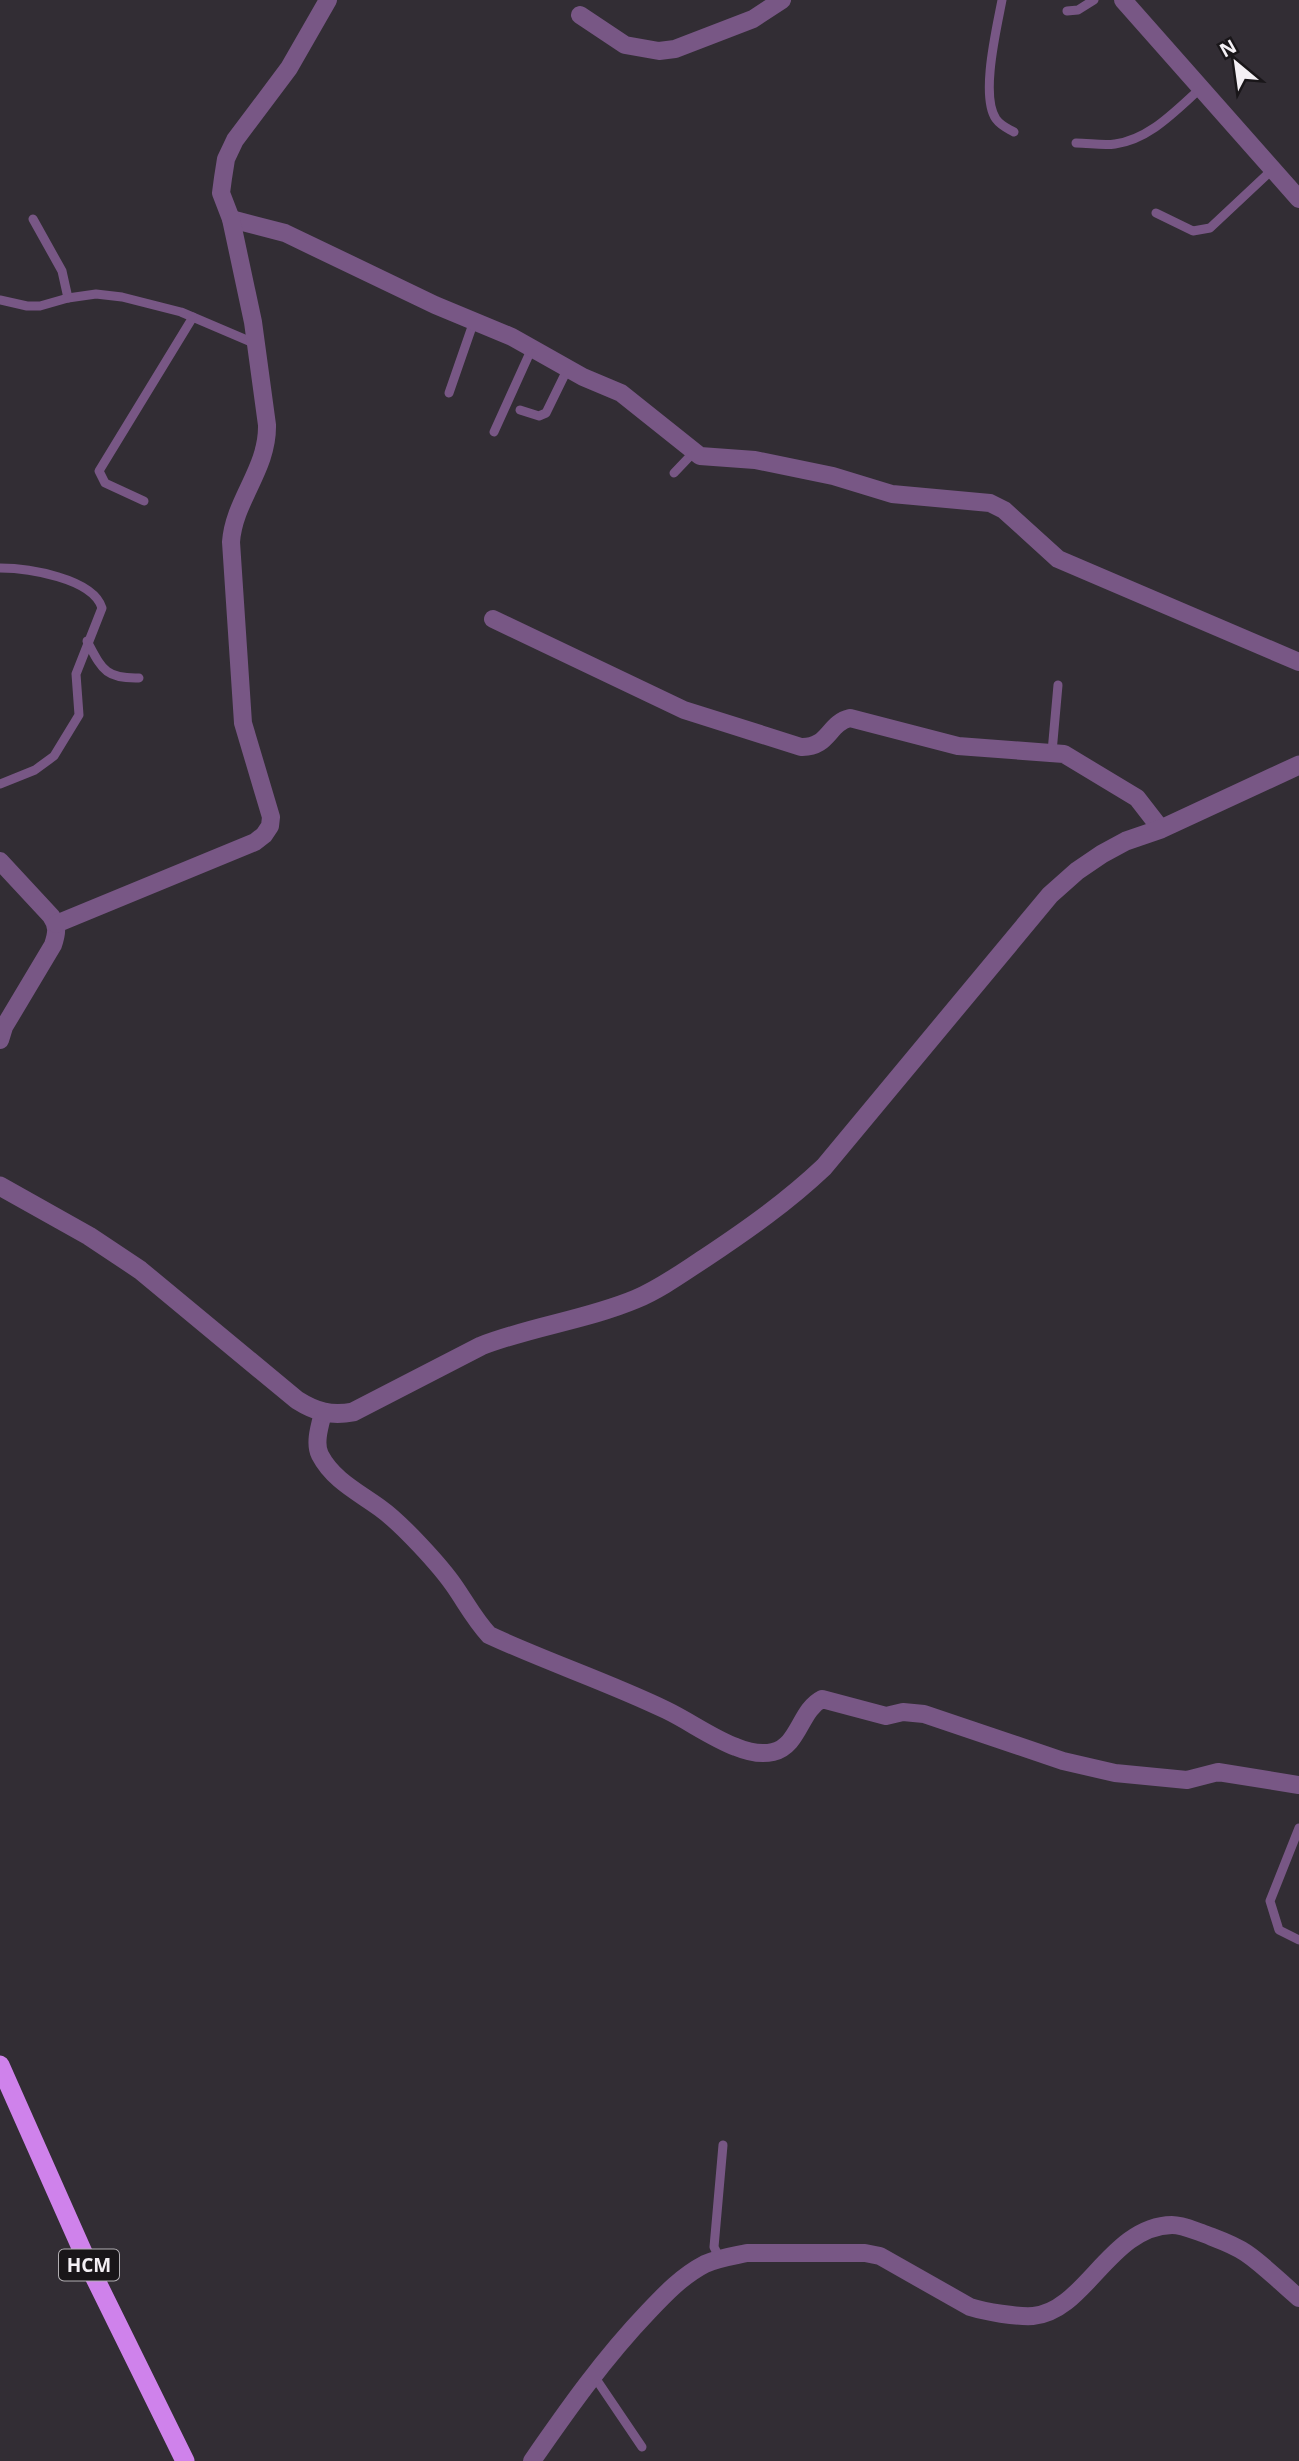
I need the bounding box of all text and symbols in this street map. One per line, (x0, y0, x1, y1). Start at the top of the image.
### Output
north arrow (1201, 28, 1271, 98)
text: N (1215, 33, 1241, 63)
road number: HCM (59, 2250, 119, 2280)

